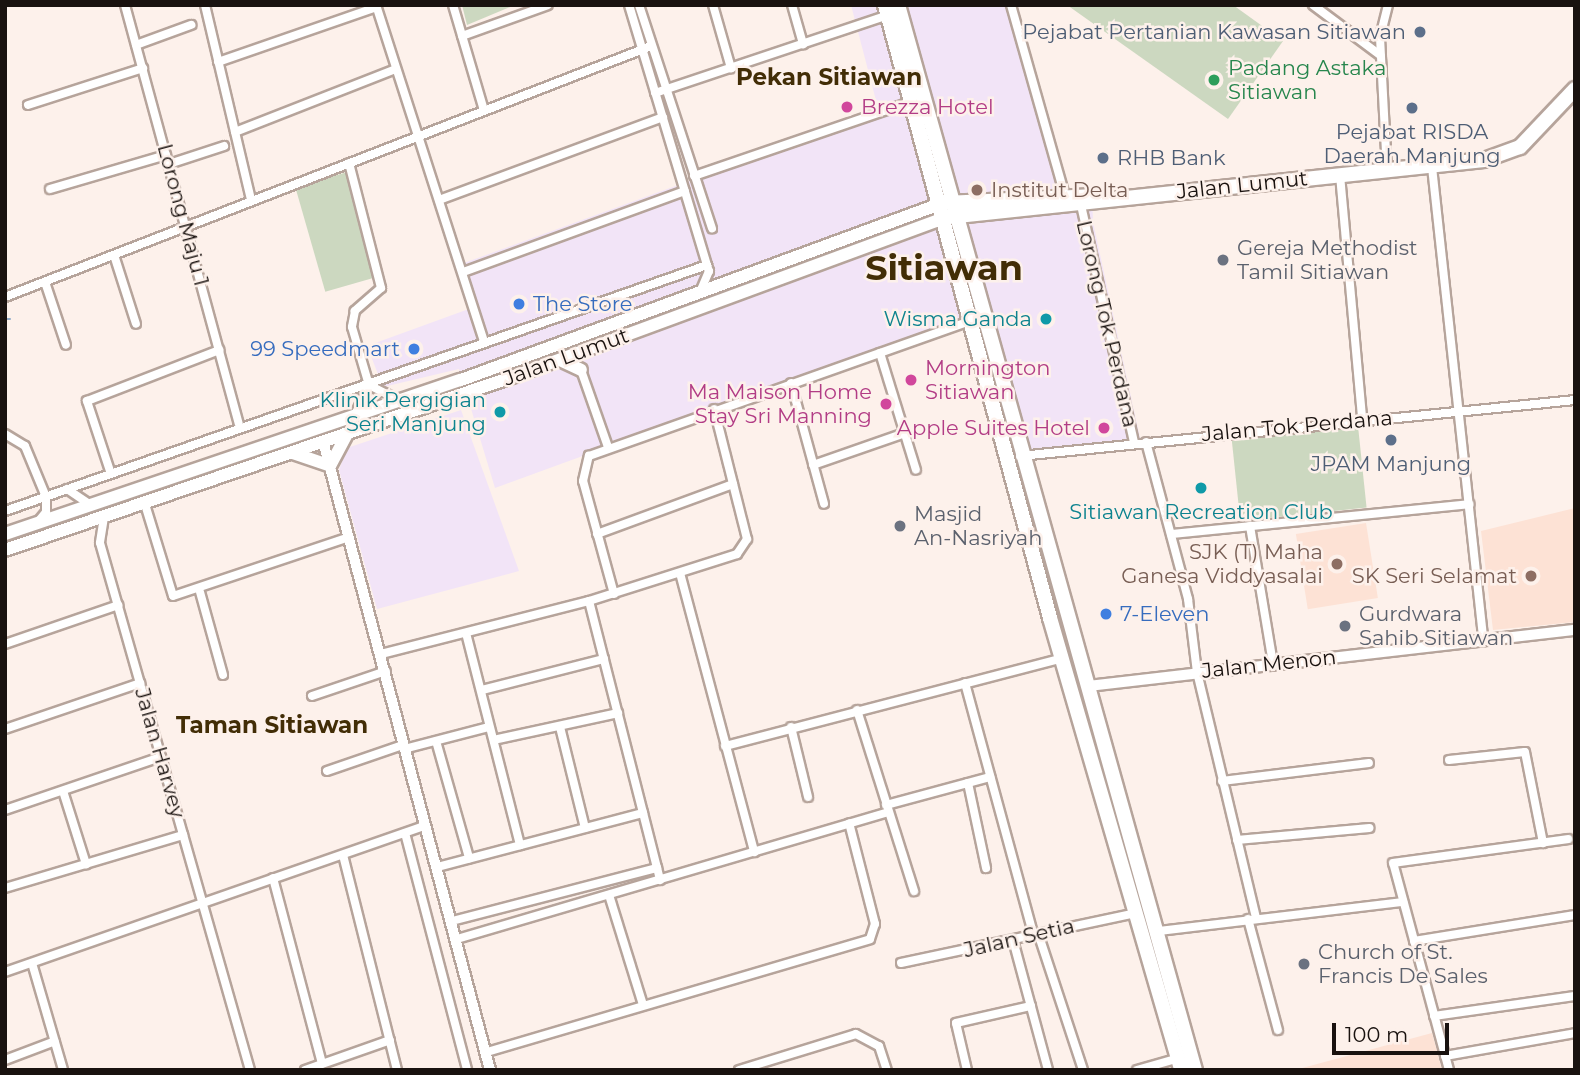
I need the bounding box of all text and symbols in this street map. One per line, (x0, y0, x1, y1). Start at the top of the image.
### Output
place label: Pejabat Pertanian Kawasan Sitiawan (1022, 19, 1406, 45)
marker: Pejabat Pertanian Kawasan Sitiawan (1412, 24, 1428, 40)
place label: Padang Astaka Sitiawan (1228, 55, 1386, 105)
district label: Pekan Sitiawan (736, 63, 922, 91)
marker: Padang Astaka Sitiawan (1206, 72, 1222, 88)
place label: Brezza Hotel (861, 94, 994, 120)
marker: Brezza Hotel (839, 99, 855, 115)
marker: Pejabat RISDA Daerah Manjung (1404, 100, 1420, 116)
place label: Pejabat RISDA Daerah Manjung (1323, 119, 1501, 169)
street label: Lorong Maju 1 (152, 141, 214, 289)
place label: RHB Bank (1117, 145, 1226, 171)
marker: RHB Bank (1095, 150, 1111, 166)
street label: Jalan Lumut (1175, 166, 1309, 204)
place label: Institut Delta (991, 177, 1128, 203)
marker: Institut Delta (969, 182, 985, 198)
street label: Lorong Tok Perdana (1071, 218, 1143, 430)
place label: Gereja Methodist Tamil Sitiawan (1237, 235, 1418, 285)
district label: Sitiawan (865, 247, 1023, 289)
marker: Gereja Methodist Tamil Sitiawan (1215, 252, 1231, 268)
place label: The Store (533, 291, 632, 317)
marker: The Store (511, 296, 527, 312)
place label: Wisma Ganda (884, 306, 1032, 332)
marker: Wisma Ganda (1038, 311, 1054, 327)
street label: Jalan Lumut (500, 323, 632, 391)
place label: 99 Speedmart (250, 336, 400, 362)
marker: 99 Speedmart (406, 341, 422, 357)
place label: Mornington Sitiawan (925, 355, 1050, 405)
marker: Mornington Sitiawan (903, 372, 919, 388)
place label: Ma Maison Home Stay Sri Manning (688, 379, 872, 429)
place label: Klinik Pergigian Seri Manjung (320, 387, 486, 437)
marker: Ma Maison Home Stay Sri Manning (878, 396, 894, 412)
marker: Klinik Pergigian Seri Manjung (492, 404, 508, 420)
street label: Jalan Tok Perdana (1200, 405, 1394, 447)
place label: Apple Suites Hotel (897, 415, 1090, 441)
marker: Apple Suites Hotel (1096, 420, 1112, 436)
marker: JPAM Manjung (1383, 432, 1399, 448)
place label: JPAM Manjung (1311, 451, 1471, 477)
marker: Sitiawan Recreation Club (1193, 480, 1209, 496)
place label: Sitiawan Recreation Club (1069, 499, 1333, 525)
place label: Masjid An-Nasriyah (914, 501, 1042, 551)
marker: Masjid An-Nasriyah (892, 518, 908, 534)
place label: SJK (T) Maha Ganesa Viddyasalai (1121, 539, 1323, 589)
marker: SJK (T) Maha Ganesa Viddyasalai (1329, 556, 1345, 572)
place label: SK Seri Selamat (1352, 563, 1517, 589)
marker: SK Seri Selamat (1523, 568, 1539, 584)
place label: 7-Eleven (1120, 601, 1209, 627)
place label: Gurdwara Sahib Sitiawan (1359, 601, 1513, 651)
marker: 7-Eleven (1098, 606, 1114, 622)
marker: Gurdwara Sahib Sitiawan (1337, 618, 1353, 634)
street label: Jalan Menon (1201, 644, 1337, 684)
street label: Jalan Harvey (129, 685, 191, 821)
district label: Taman Sitiawan (176, 711, 368, 739)
street label: Jalan Setia (961, 913, 1077, 963)
place label: Church of St. Francis De Sales (1318, 939, 1488, 989)
marker: Church of St. Francis De Sales (1296, 956, 1312, 972)
scale bar (1335, 1009, 1452, 1052)
text: 100 m (1345, 1022, 1408, 1047)

